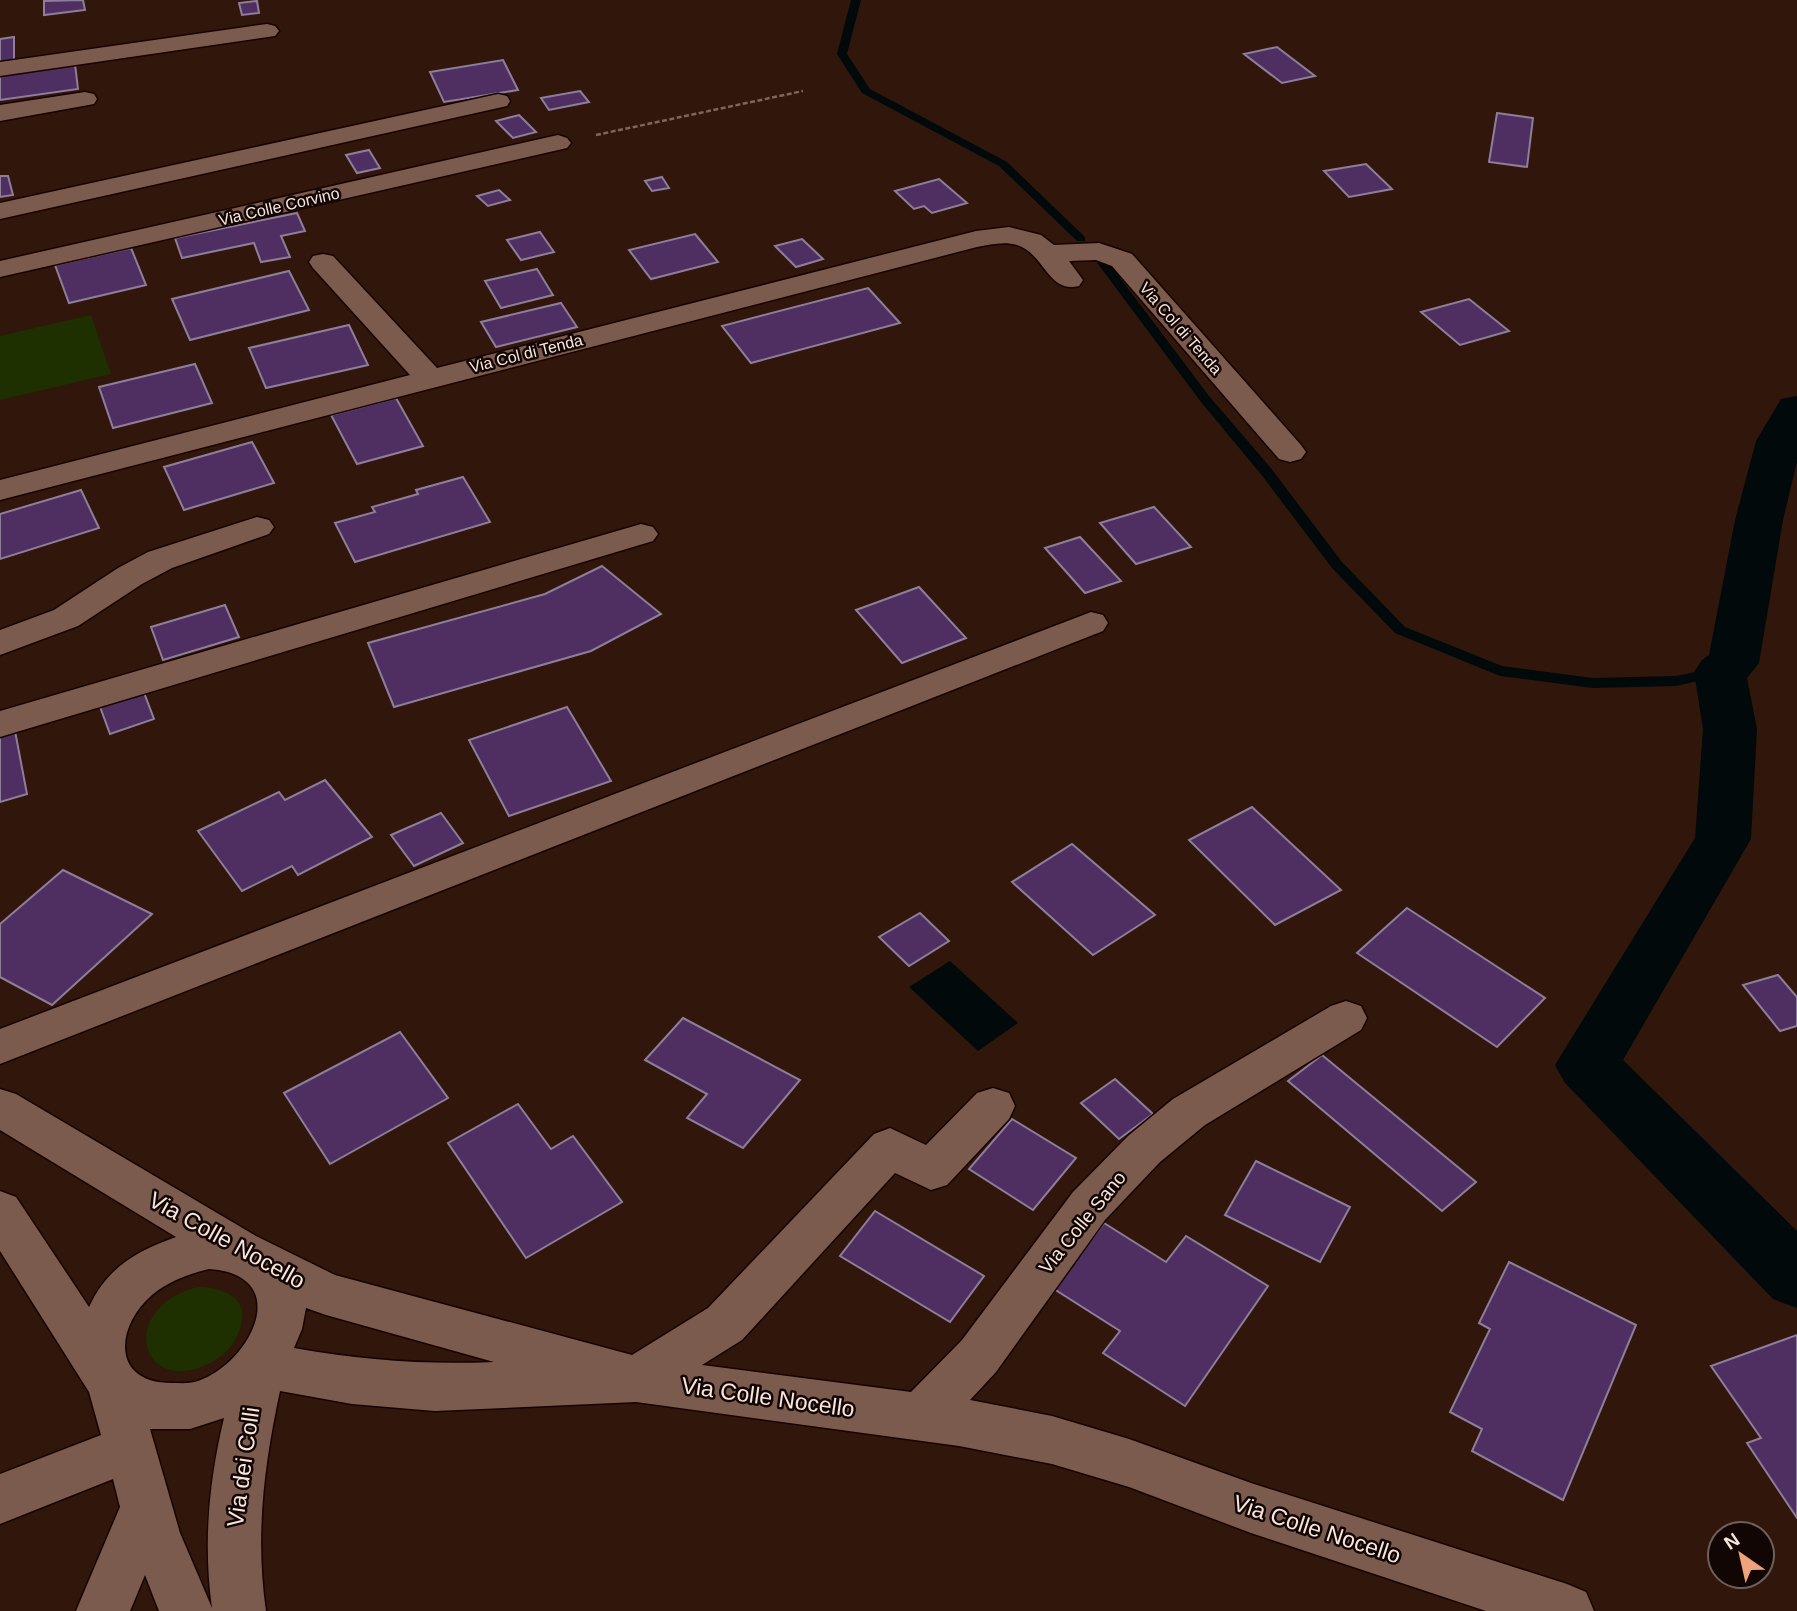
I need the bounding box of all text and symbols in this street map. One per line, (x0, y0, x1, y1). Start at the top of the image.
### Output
street label: Via Colle Corvino (217, 184, 341, 229)
street label: Via Col di Tenda (1136, 279, 1225, 378)
street label: Via Col di Tenda (468, 331, 585, 376)
street label: Via Colle Sano (1035, 1167, 1130, 1278)
street label: Via Colle Nocello (144, 1186, 310, 1294)
street label: Via Colle Nocello (680, 1372, 856, 1422)
street label: Via dei Colli (222, 1405, 264, 1529)
street label: Via Colle Nocello (1230, 1490, 1404, 1568)
north arrow (1706, 1520, 1776, 1590)
text: N (1720, 1529, 1743, 1554)

